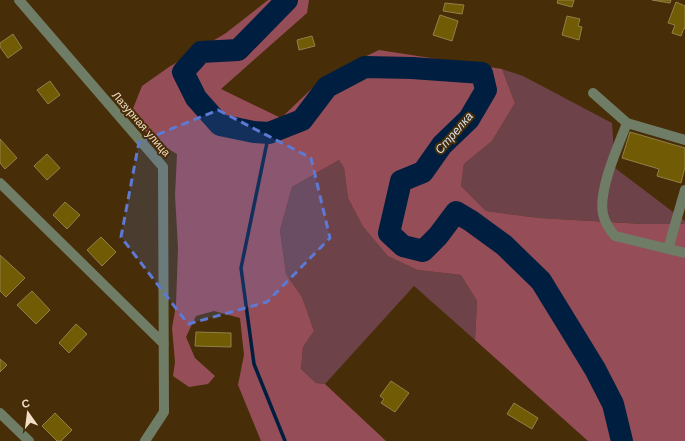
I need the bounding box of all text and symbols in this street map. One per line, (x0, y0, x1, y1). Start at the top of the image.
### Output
street label: Лазурная улица (109, 89, 173, 160)
water label: Стрелка (432, 109, 476, 157)
north arrow (8, 393, 48, 433)
text: С (20, 397, 31, 411)

